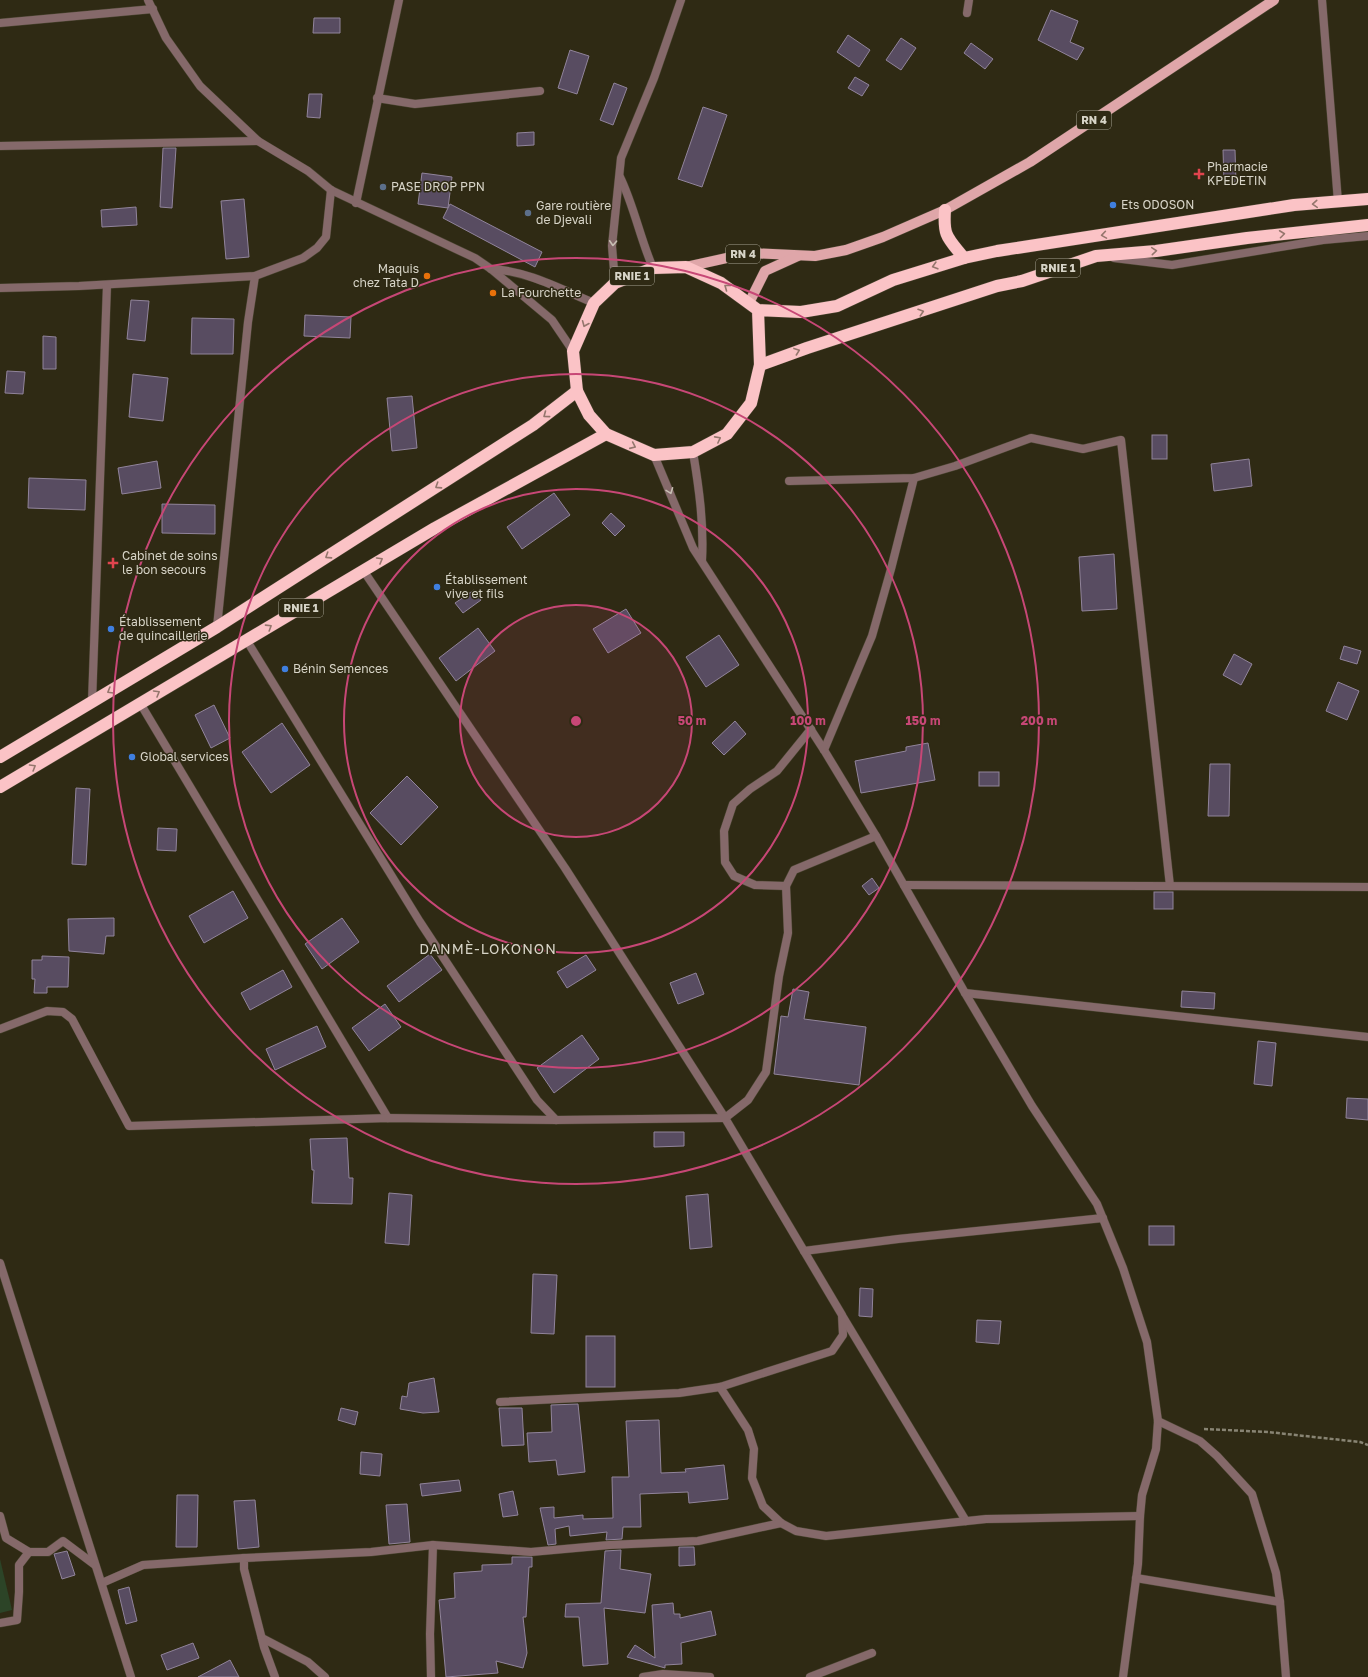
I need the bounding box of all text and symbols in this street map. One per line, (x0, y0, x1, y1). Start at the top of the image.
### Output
road number: RN 4 (1077, 111, 1111, 129)
place label: Pharmacie KPEDETIN (1207, 159, 1268, 188)
marker: Pharmacie KPEDETIN (1194, 169, 1204, 179)
place label: PASE DROP PPN (391, 179, 485, 194)
marker: PASE DROP PPN (378, 182, 388, 192)
place label: Ets ODOSON (1121, 197, 1194, 212)
place label: Gare routière de Djevali (536, 198, 611, 227)
one-way arrow (1312, 199, 1318, 208)
marker: Ets ODOSON (1108, 200, 1118, 210)
marker: Gare routière de Djevali (523, 208, 533, 218)
one-way arrow (1100, 230, 1107, 239)
one-way arrow (1279, 230, 1286, 239)
one-way arrow (608, 239, 617, 246)
road number: RN 4 (726, 245, 760, 263)
one-way arrow (1151, 247, 1157, 256)
road number: RNIE 1 (1036, 259, 1080, 277)
place label: Maquis chez Tata D (353, 261, 419, 290)
one-way arrow (931, 261, 938, 270)
road number: RNIE 1 (610, 267, 654, 285)
marker: Maquis chez Tata D (422, 271, 432, 281)
one-way arrow (724, 284, 731, 292)
place label: La Fourchette (501, 285, 581, 300)
marker: La Fourchette (488, 288, 498, 298)
one-way arrow (917, 308, 924, 316)
one-way arrow (581, 321, 589, 328)
one-way arrow (793, 348, 800, 356)
one-way arrow (544, 410, 551, 417)
one-way arrow (713, 436, 721, 444)
one-way arrow (628, 441, 636, 449)
one-way arrow (435, 481, 442, 488)
one-way arrow (665, 488, 673, 495)
place label: Cabinet de soins le bon secours (122, 548, 218, 577)
one-way arrow (325, 551, 332, 559)
marker: Cabinet de soins le bon secours (107, 557, 119, 569)
one-way arrow (376, 557, 383, 564)
place label: Établissement vive et fils (445, 572, 528, 601)
marker: Établissement vive et fils (432, 582, 442, 592)
road number: RNIE 1 (279, 599, 323, 617)
place label: Établissement de quincaillerie (119, 614, 208, 643)
marker: Établissement de quincaillerie (106, 624, 116, 634)
one-way arrow (265, 625, 272, 632)
place label: Bénin Semences (293, 661, 388, 676)
marker: Bénin Semences (280, 664, 290, 674)
one-way arrow (107, 686, 114, 693)
one-way arrow (153, 690, 160, 697)
text: 50 m (678, 713, 706, 728)
text: 100 m (790, 713, 826, 728)
text: 150 m (906, 713, 940, 728)
text: 200 m (1021, 713, 1057, 728)
centre of rings (569, 714, 583, 728)
place label: Global services (140, 749, 229, 764)
marker: Global services (127, 752, 137, 762)
one-way arrow (29, 764, 36, 771)
district label: DANMÈ-LOKONON (419, 940, 557, 957)

